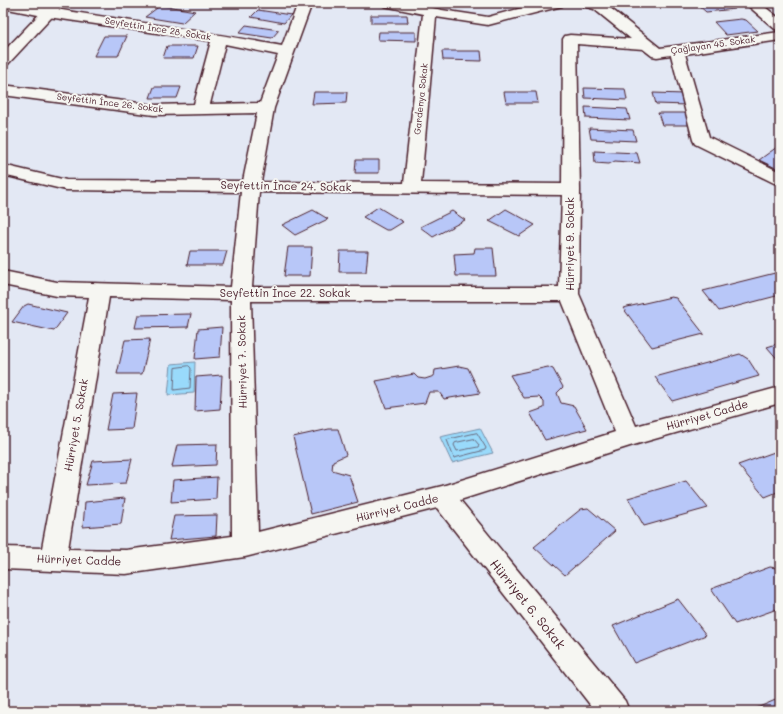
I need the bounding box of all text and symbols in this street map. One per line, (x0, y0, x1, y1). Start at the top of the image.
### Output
street label: Seyfettin İnce 28. Sokak (104, 15, 212, 42)
street label: Çağlayan 45. Sokak (670, 33, 756, 56)
street label: Gardenya Sokak (411, 62, 430, 135)
street label: Seyfettin İnce 26. Sokak (56, 91, 164, 115)
street label: Seyfettin İnce 24. Sokak (220, 177, 352, 194)
street label: Hürriyet 9. Sokak (562, 197, 577, 291)
street label: Seyfettin İnce 22. Sokak (220, 285, 350, 300)
street label: Hürriyet 7. Sokak (233, 315, 250, 409)
street label: Hürriyet 5. Sokak (60, 377, 91, 472)
street label: Hürriyet Cadde (664, 396, 750, 433)
street label: Hürriyet Cadde (354, 490, 440, 525)
street label: Hürriyet Cadde (36, 551, 122, 568)
street label: Hürriyet 6. Sokak (487, 555, 570, 652)

